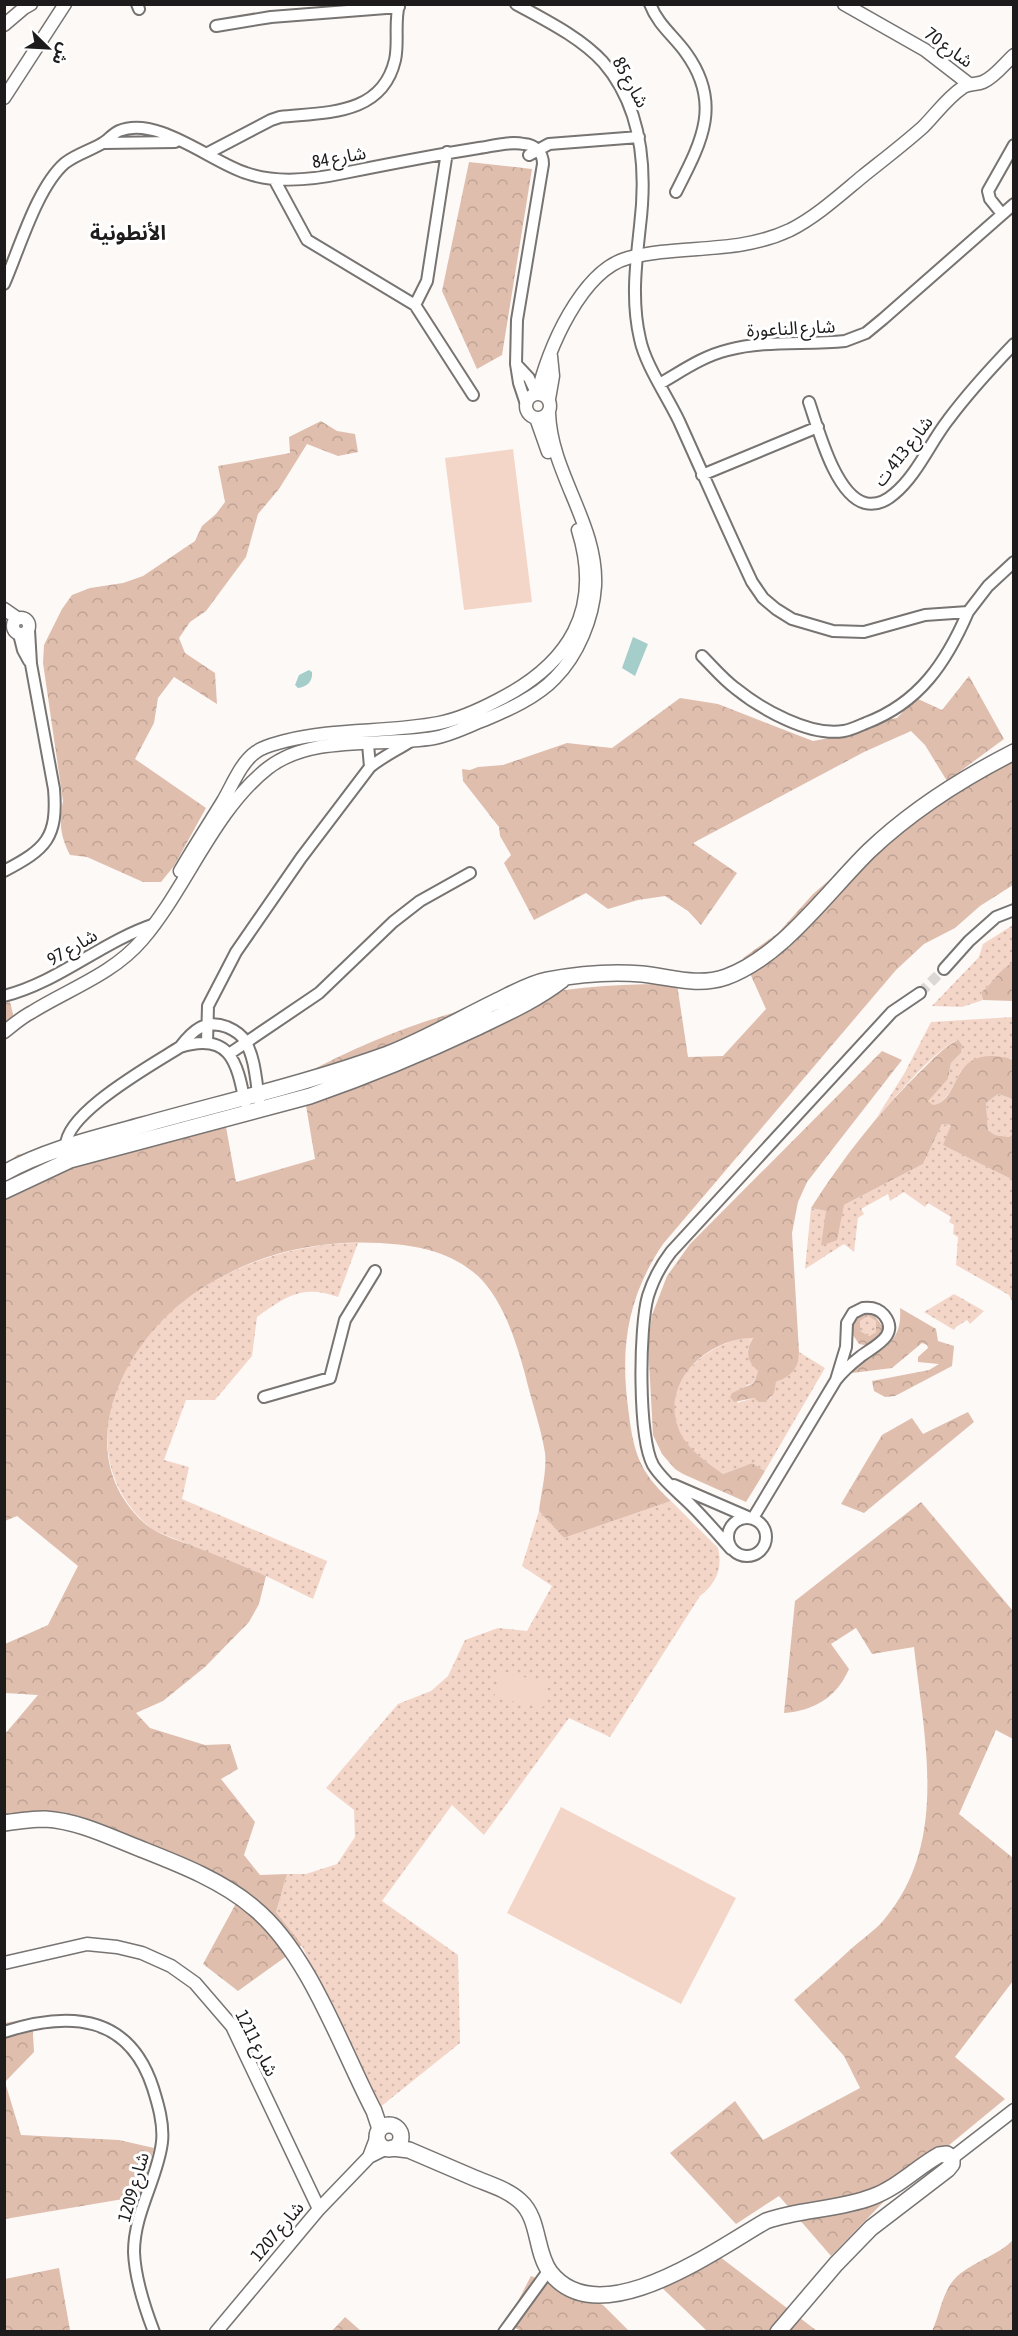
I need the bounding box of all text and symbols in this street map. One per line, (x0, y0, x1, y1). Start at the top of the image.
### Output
north arrow (18, 18, 78, 78)
street label: شارع 70 (918, 22, 977, 75)
text: ش (48, 40, 74, 68)
street label: شارع 85 (605, 53, 653, 113)
street label: شارع 84 (310, 142, 368, 176)
district label: الأنطونية (90, 221, 166, 245)
street label: شارع الناعورة (746, 315, 836, 345)
street label: شارع 413 ت (869, 412, 940, 493)
street label: شارع 97 (43, 924, 103, 973)
street label: شارع 1211 (228, 2006, 283, 2081)
street label: شارع 1209 (113, 2150, 157, 2225)
street label: شارع 1207 (246, 2197, 311, 2268)

